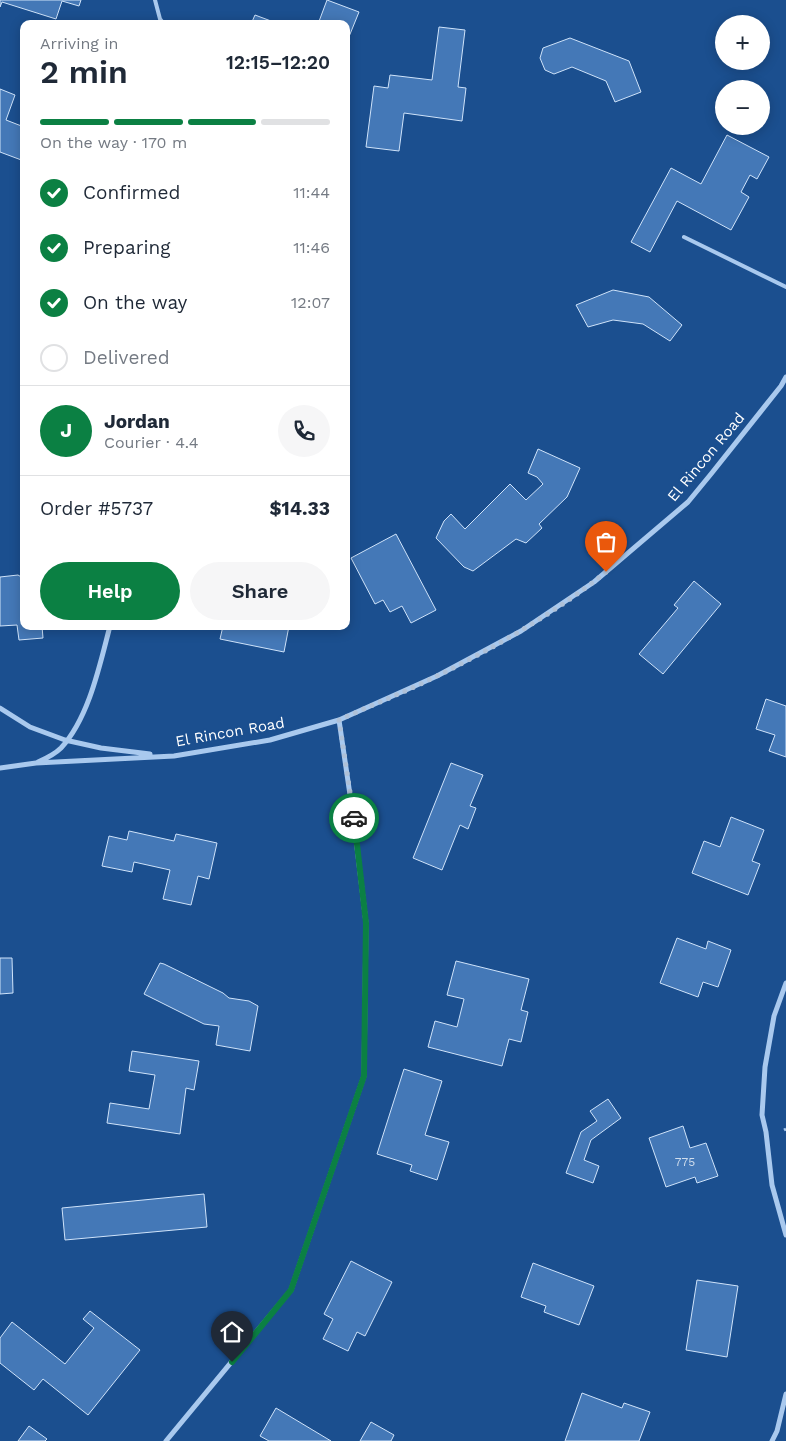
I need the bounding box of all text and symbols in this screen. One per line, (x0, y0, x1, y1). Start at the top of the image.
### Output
map controls (715, 15, 770, 135)
button: + (715, 15, 770, 70)
text: Arriving in (40, 34, 118, 53)
text: 12:15–12:20 (226, 51, 330, 74)
text: 2 min (40, 53, 128, 91)
button: − (715, 80, 770, 135)
text: On the way · 170 m (40, 133, 187, 152)
icon: check (40, 179, 68, 207)
text: Confirmed (83, 181, 180, 204)
text: 11:44 (293, 183, 330, 202)
icon: check (40, 234, 68, 262)
text: Preparing (83, 236, 170, 259)
text: 11:46 (293, 238, 330, 257)
icon: check (40, 289, 68, 317)
text: On the way (83, 291, 187, 314)
text: 12:07 (291, 293, 330, 312)
text: Delivered (83, 346, 170, 369)
button: phone (278, 405, 330, 457)
street label: El Rincon Road (664, 409, 748, 505)
text: Jordan (104, 410, 170, 433)
text: J (60, 419, 72, 442)
text: Courier · 4.4 (104, 433, 199, 452)
text: Order #5737 (40, 497, 153, 520)
text: $14.33 (269, 497, 330, 520)
pin (585, 521, 627, 572)
icon: bag (592, 528, 620, 556)
button: Help (40, 562, 180, 620)
button: Share (190, 562, 330, 620)
street label: El Rincon Road (174, 714, 286, 750)
courier (329, 793, 379, 843)
icon: car (340, 804, 368, 832)
house number: 775 (675, 1155, 695, 1169)
pin (211, 1311, 253, 1362)
icon: home (218, 1318, 246, 1346)

